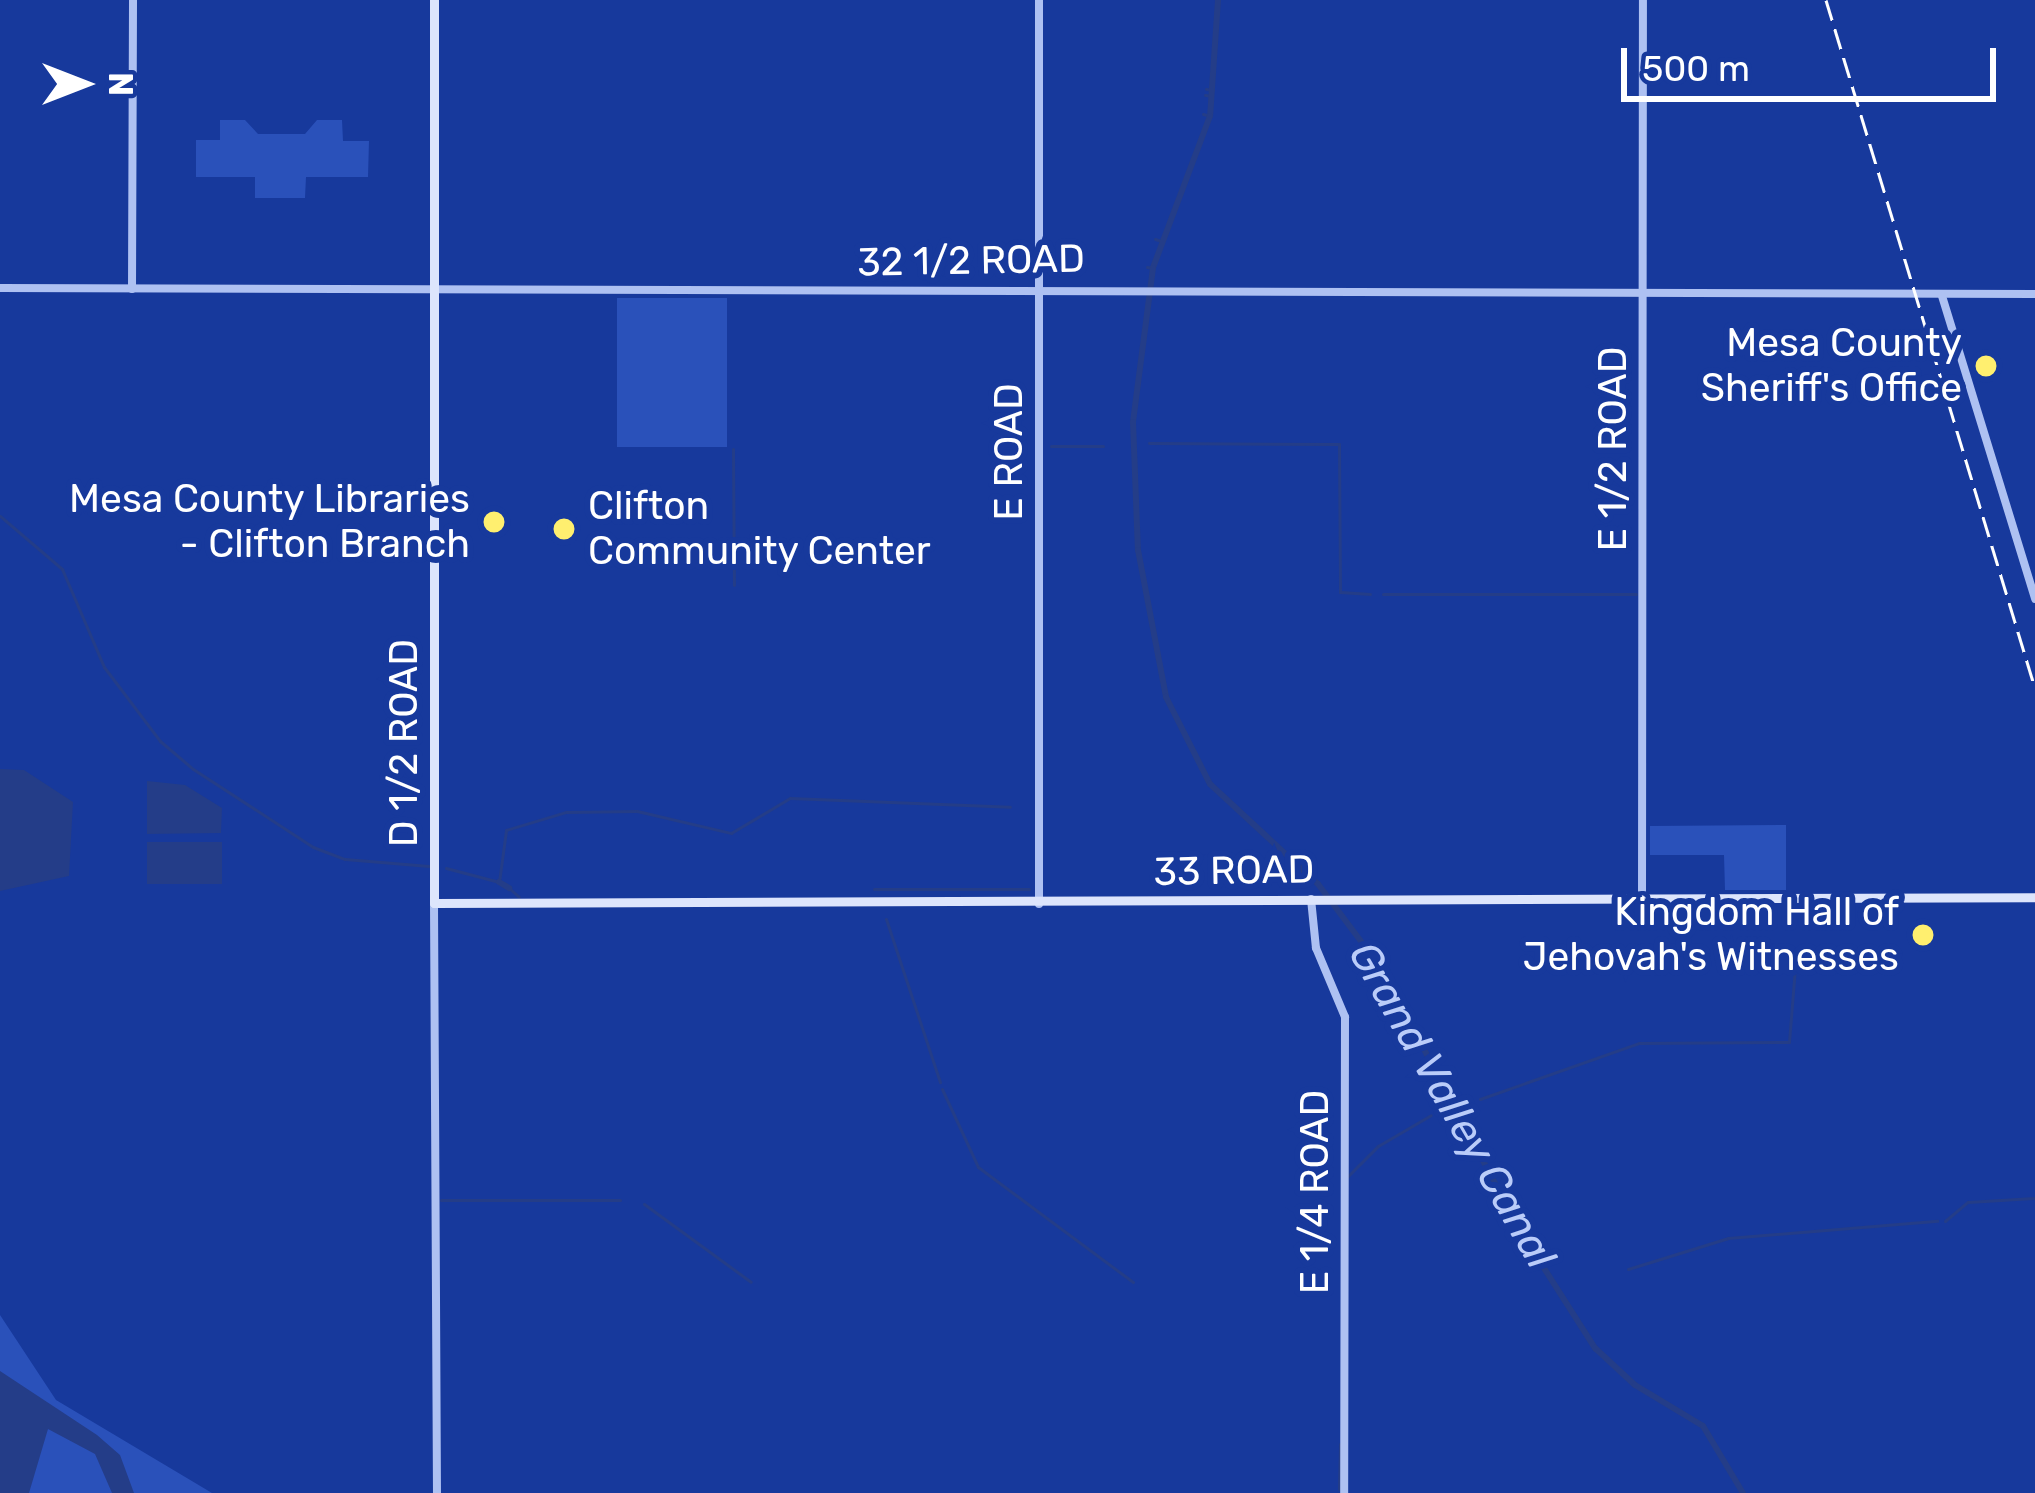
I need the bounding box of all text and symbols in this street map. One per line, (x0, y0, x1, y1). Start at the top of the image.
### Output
north arrow (24, 24, 144, 144)
scale bar (1627, 24, 2002, 98)
text: 500 m (1642, 47, 1750, 90)
text: N (101, 72, 140, 96)
street label: 32 1/2 ROAD (857, 236, 1085, 286)
place label: Mesa County Sheriff's Office (1701, 321, 1962, 412)
street label: E 1/2 ROAD (1590, 347, 1636, 551)
marker: Mesa County Sheriff's Office (1973, 353, 1999, 379)
street label: E ROAD (986, 383, 1032, 521)
place label: Mesa County Libraries - Clifton Branch (68, 477, 470, 568)
place label: Clifton Community Center (588, 484, 932, 575)
marker: Mesa County Libraries - Clifton Branch (481, 509, 507, 535)
marker: Clifton Community Center (551, 516, 577, 542)
street label: D 1/2 ROAD (381, 639, 427, 847)
street label: 33 ROAD (1153, 846, 1315, 896)
place label: Kingdom Hall of Jehovah's Witnesses (1522, 890, 1899, 981)
marker: Kingdom Hall of Jehovah's Witnesses (1910, 922, 1936, 948)
water label: Grand Valley Canal (1337, 931, 1567, 1279)
street label: E 1/4 ROAD (1292, 1090, 1338, 1294)

